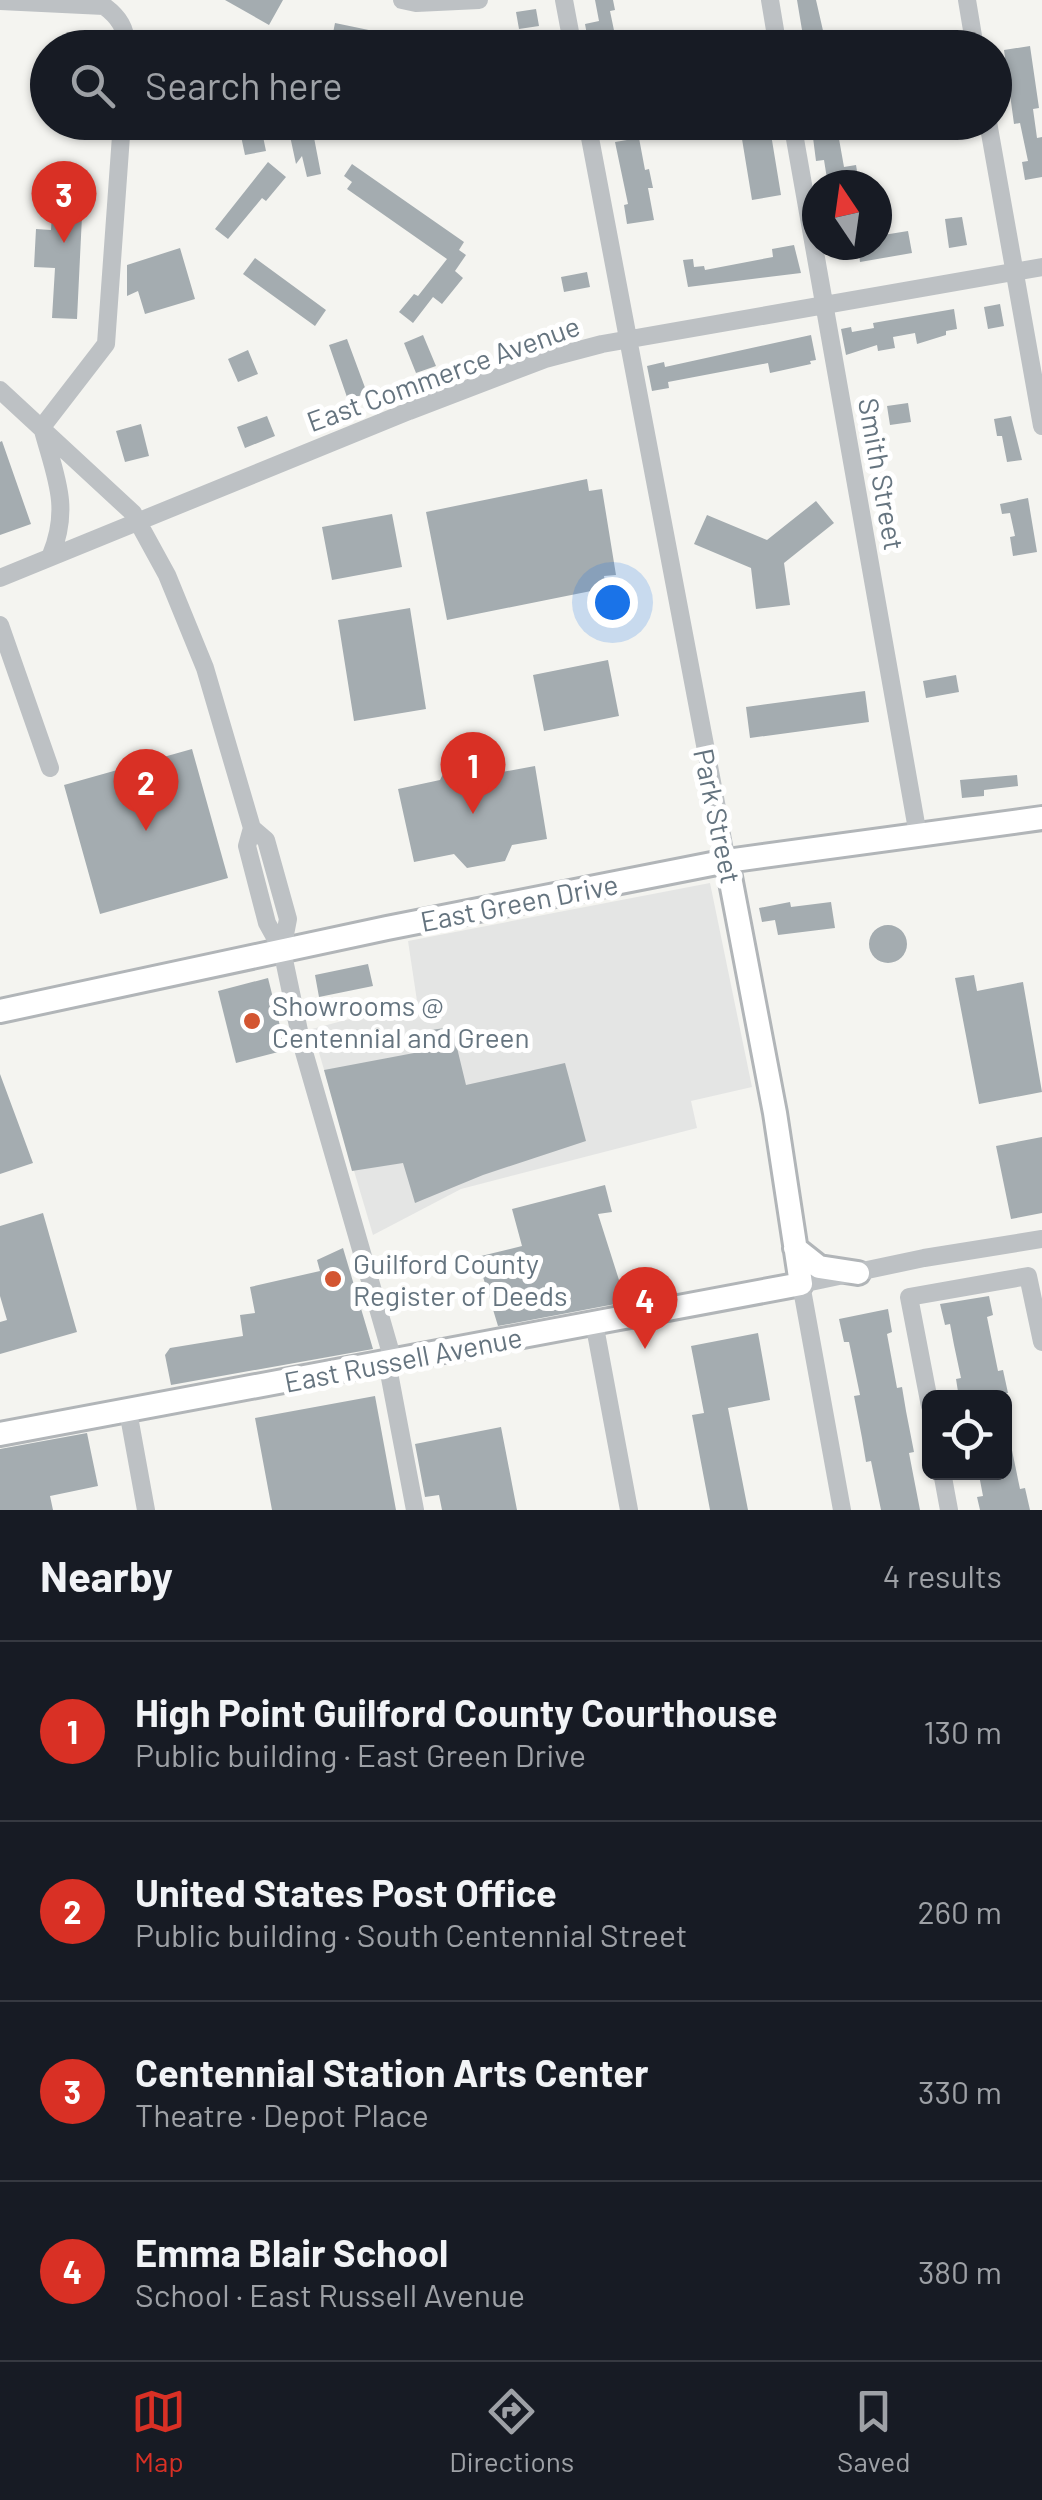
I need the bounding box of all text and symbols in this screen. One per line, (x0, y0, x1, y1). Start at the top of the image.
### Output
search box (30, 30, 1012, 140)
icon: search (65, 58, 120, 113)
text: Search here (145, 62, 343, 108)
pin: 3 (32, 160, 96, 243)
north arrow (802, 170, 892, 260)
street label: East Commerce Avenue (302, 308, 584, 438)
street label: Smith Street (852, 395, 912, 553)
your location (587, 577, 638, 628)
pin: 1 (440, 732, 506, 814)
street label: Park Street (687, 745, 749, 887)
pin: 2 (114, 748, 178, 831)
street label: East Green Drive (417, 866, 621, 938)
place label: Showrooms @ Centennial and Green (272, 988, 530, 1054)
marker: Showrooms @ Centennial and Green (241, 1010, 263, 1032)
place label: Guilford County Register of Deeds (353, 1246, 568, 1312)
pin: 4 (612, 1266, 678, 1349)
marker: Guilford County Register of Deeds (322, 1268, 344, 1290)
street label: East Russell Avenue (281, 1319, 525, 1399)
map controls (922, 1390, 1012, 1480)
button: locate (922, 1390, 1012, 1480)
text: Nearby (40, 1550, 173, 1600)
text: 4 results (883, 1556, 1002, 1594)
text: High Point Guilford County Courthouse (135, 1689, 778, 1735)
text: 1 (67, 1712, 78, 1750)
text: 130 m (923, 1712, 1002, 1750)
text: Public building · East Green Drive (135, 1735, 586, 1773)
text: United States Post Office (135, 1869, 557, 1915)
text: 2 (64, 1892, 81, 1930)
text: 260 m (917, 1892, 1002, 1930)
text: Public building · South Centennial Street (135, 1915, 687, 1953)
text: Centennial Station Arts Center (135, 2049, 649, 2095)
text: 3 (64, 2072, 81, 2110)
text: 330 m (918, 2072, 1002, 2110)
text: Theatre · Depot Place (135, 2095, 429, 2133)
text: Emma Blair School (135, 2229, 448, 2275)
text: 4 (63, 2252, 82, 2290)
text: 380 m (918, 2252, 1002, 2290)
text: School · East Russell Avenue (135, 2275, 525, 2313)
tab: Map (131, 2384, 186, 2478)
tab: Directions (449, 2384, 574, 2478)
tab: Saved (837, 2384, 911, 2478)

